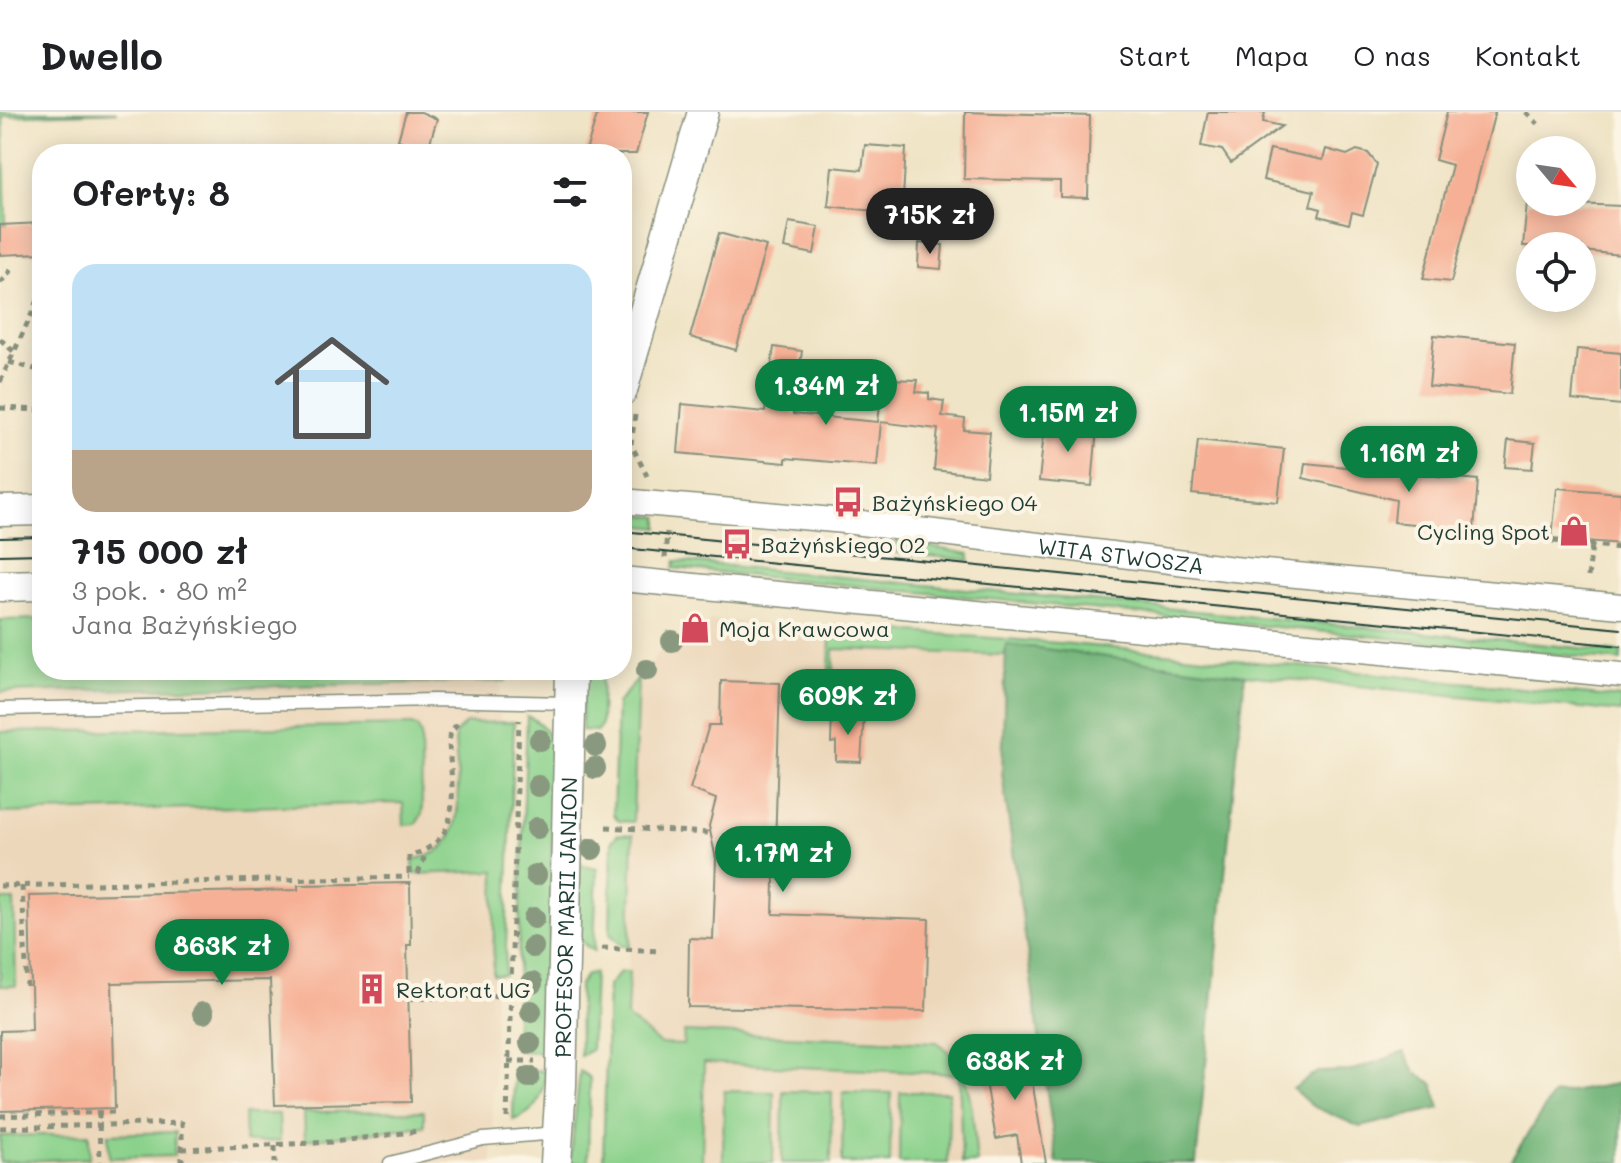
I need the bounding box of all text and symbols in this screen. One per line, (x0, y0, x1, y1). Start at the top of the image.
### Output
text: Dwello (40, 30, 163, 80)
text: Start (1119, 37, 1191, 73)
text: Mapa (1235, 37, 1309, 73)
text: O nas (1353, 37, 1431, 73)
text: Kontakt (1475, 37, 1581, 73)
north arrow (1516, 136, 1596, 216)
map controls (1516, 136, 1596, 312)
text: Oferty: 8 (72, 170, 230, 215)
icon: filters (548, 170, 592, 214)
pin: 715K zł (856, 188, 1004, 256)
text: 715K zł (884, 197, 976, 231)
button: locate (1516, 232, 1596, 312)
icon: home (260, 316, 404, 460)
pin: 1.34M zł (743, 359, 909, 427)
text: 1.34M zł (773, 368, 879, 402)
pin: 1.15M zł (985, 386, 1151, 454)
text: 1.15M zł (1018, 395, 1118, 429)
pin: 1.16M zł (1326, 426, 1492, 494)
text: 1.16M zł (1358, 435, 1460, 469)
bus stop icon: Bażyńskiego 04 (831, 485, 865, 519)
place label: Bażyńskiego 04 (872, 488, 1037, 517)
shop icon: Cycling Spot (1557, 514, 1591, 548)
place label: Cycling Spot (1417, 517, 1550, 546)
bus stop icon: Bażyńskiego 02 (720, 527, 754, 561)
text: 715 000 zł (72, 528, 247, 573)
place label: Bażyńskiego 02 (761, 530, 926, 559)
street label: WITA STWOSZA (1036, 530, 1206, 580)
text: 3 pok. · 80 m² (72, 573, 247, 607)
text: Jana Bażyńskiego (72, 607, 297, 641)
shop icon: Moja Krawcowa (678, 611, 712, 645)
place label: Moja Krawcowa (719, 614, 890, 643)
pin: 609K zł (774, 669, 922, 737)
text: 609K zł (799, 678, 897, 712)
street label: PROFESOR MARII JANION (547, 776, 583, 1058)
pin: 1.17M zł (700, 826, 866, 894)
text: 1.17M zł (733, 835, 833, 869)
pin: 863K zł (148, 919, 296, 987)
text: 863K zł (173, 928, 271, 962)
building icon: Rektorat UG (355, 972, 389, 1006)
place label: Rektorat UG (396, 975, 531, 1004)
pin: 638K zł (941, 1034, 1089, 1102)
text: 638K zł (966, 1043, 1064, 1077)

